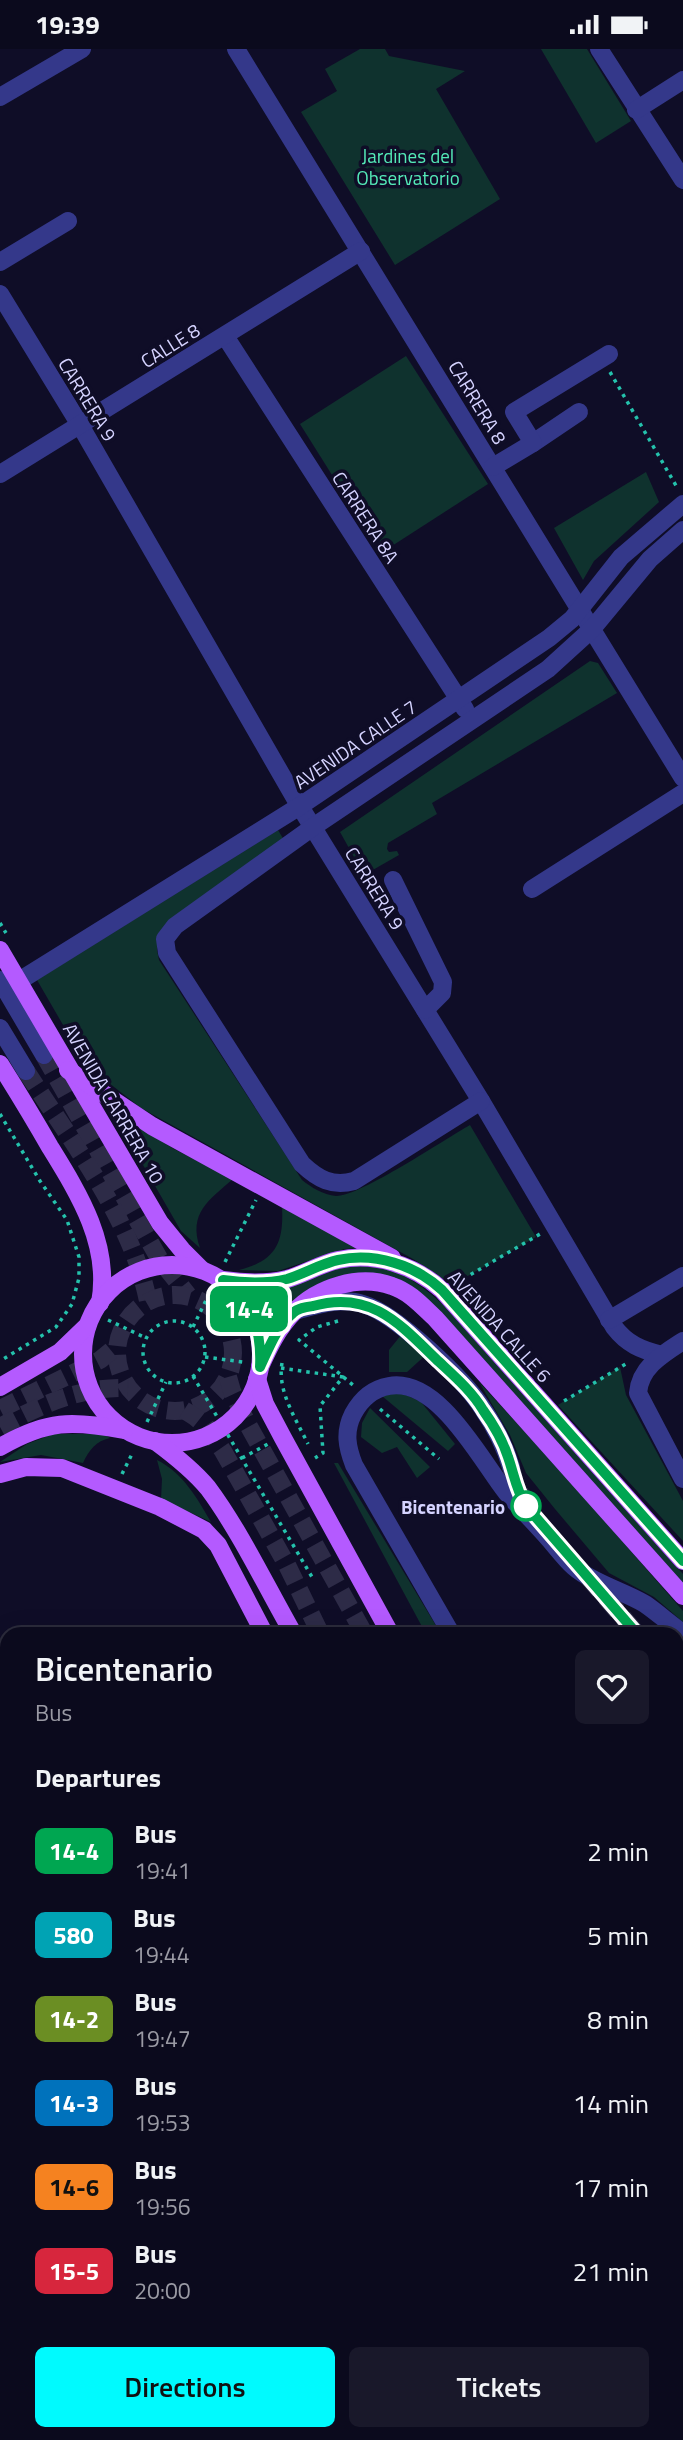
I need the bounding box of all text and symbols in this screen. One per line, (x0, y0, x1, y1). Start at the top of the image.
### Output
text: 19:39 (35, 5, 100, 44)
park label: Jardines del Observatorio (356, 141, 460, 192)
street label: CALLE 8 (135, 315, 206, 375)
street label: CARRERA 9 (52, 352, 124, 446)
street label: CARRERA 8 (442, 355, 515, 450)
street label: CARRERA 8A (325, 465, 407, 569)
street label: AVENIDA CALLE 7 (288, 692, 422, 796)
street label: CARRERA 9 (338, 841, 412, 935)
street label: AVENIDA CARRERA 10 (56, 1017, 172, 1189)
street label: AVENIDA CALLE 6 (442, 1263, 558, 1389)
line badge: 14-4 (200, 1286, 298, 1332)
text: 14-4 (224, 1291, 274, 1327)
marker: Bicentenario (511, 1491, 541, 1521)
place label: Bicentenario (401, 1492, 505, 1521)
text: Bicentenario (35, 1644, 213, 1694)
button: heart (575, 1650, 649, 1724)
text: Bus (35, 1695, 72, 1730)
text: Departures (35, 1758, 161, 1797)
text: Bus (134, 1814, 177, 1853)
text: 2 min (587, 1832, 649, 1871)
text: 14-4 (49, 1833, 99, 1869)
text: 19:41 (134, 1853, 191, 1888)
text: Bus (133, 1898, 175, 1937)
text: 5 min (587, 1916, 649, 1955)
text: 580 (53, 1917, 94, 1953)
text: 19:44 (133, 1937, 190, 1972)
text: Bus (134, 1982, 177, 2021)
text: 8 min (587, 2000, 649, 2039)
text: 14-2 (49, 2001, 99, 2037)
text: 19:47 (134, 2021, 191, 2056)
text: Bus (134, 2066, 177, 2105)
text: 14 min (573, 2084, 649, 2123)
text: 14-3 (49, 2085, 99, 2121)
text: 19:53 (134, 2105, 191, 2140)
text: Bus (134, 2150, 177, 2189)
text: 17 min (573, 2168, 649, 2207)
text: 14-6 (49, 2169, 99, 2205)
text: 19:56 (134, 2189, 191, 2224)
text: Bus (134, 2234, 177, 2273)
text: 21 min (573, 2252, 649, 2291)
text: 15-5 (49, 2253, 99, 2289)
text: 20:00 (134, 2273, 191, 2308)
button: Directions (35, 2347, 335, 2427)
button: Tickets (349, 2347, 649, 2427)

